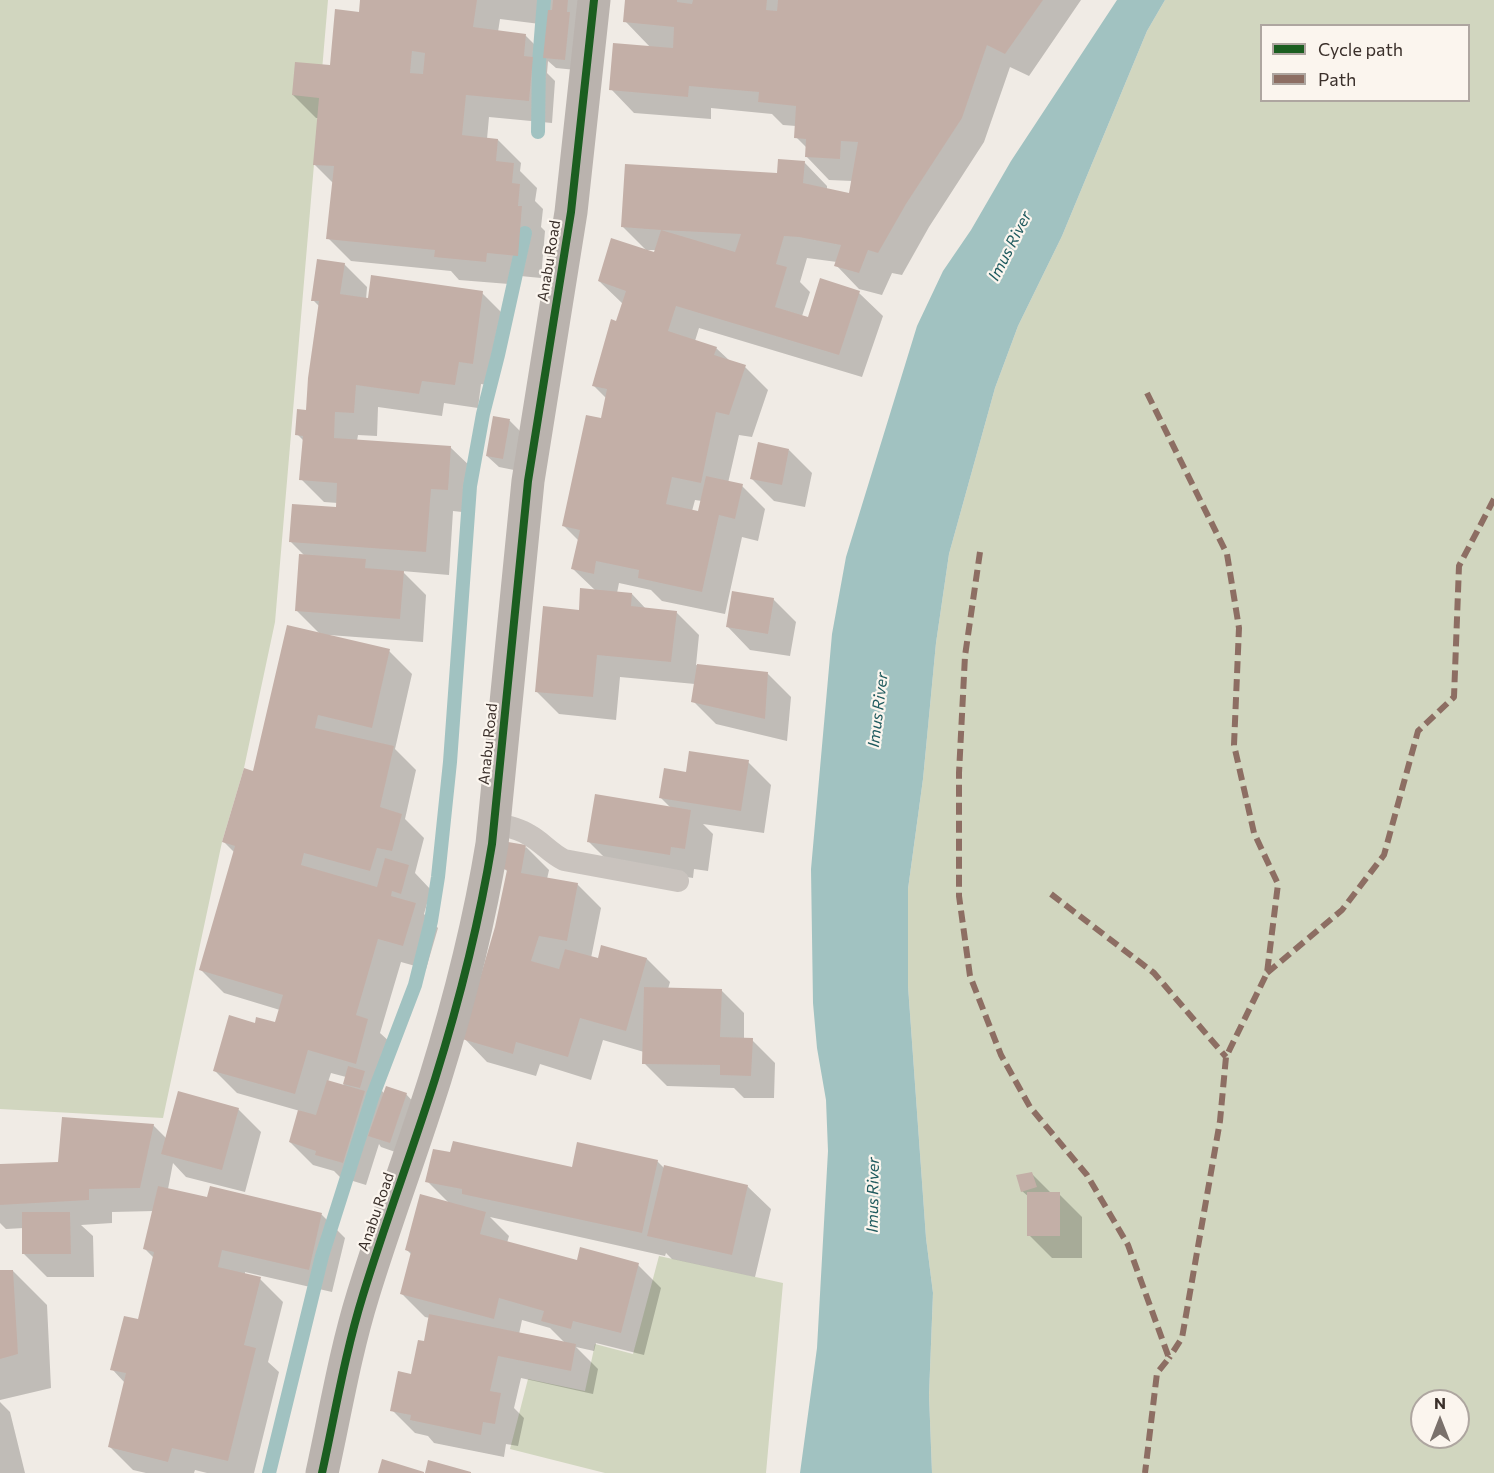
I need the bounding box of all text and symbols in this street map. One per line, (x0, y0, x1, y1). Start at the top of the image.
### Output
legend (1260, 24, 1470, 102)
text: Cycle path (1318, 38, 1403, 60)
text: Path (1318, 68, 1356, 90)
water label: Imus River (984, 208, 1036, 284)
street label: Anabu Road (534, 219, 564, 303)
water label: Imus River (864, 671, 892, 749)
street label: Anabu Road (475, 702, 501, 786)
water label: Imus River (863, 1157, 883, 1233)
street label: Anabu Road (354, 1170, 398, 1254)
north arrow (1410, 1389, 1470, 1449)
text: N (1434, 1393, 1446, 1412)

